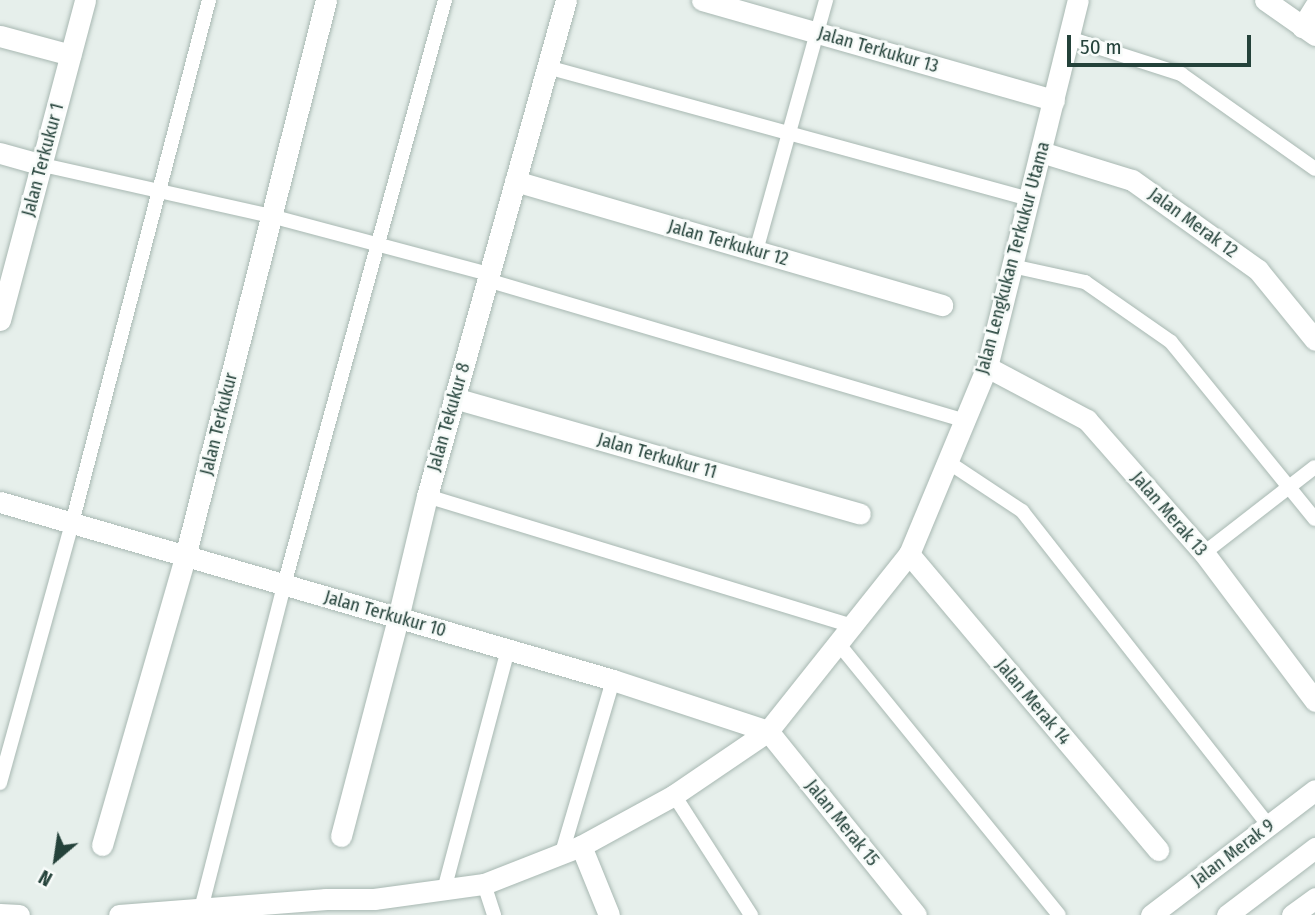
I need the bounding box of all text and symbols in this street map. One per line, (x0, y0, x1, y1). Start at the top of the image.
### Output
scale bar (1070, 21, 1254, 65)
street label: Jalan Terkukur 13 (815, 22, 941, 78)
text: 50 m (1080, 34, 1122, 60)
street label: Jalan Terkukur 1 (18, 101, 68, 219)
street label: Jalan Lengkukan Terkukur Utama (972, 139, 1054, 377)
street label: Jalan Merak 12 (1144, 184, 1242, 262)
street label: Jalan Terkukur 12 (665, 216, 791, 270)
street label: Jalan Tekukur 8 (423, 360, 475, 474)
street label: Jalan Terkukur (196, 370, 242, 478)
street label: Jalan Terkukur 11 (595, 429, 719, 483)
street label: Jalan Merak 13 (1126, 467, 1212, 561)
street label: Jalan Terkukur 10 (322, 586, 448, 642)
street label: Jalan Merak 14 (991, 655, 1075, 749)
street label: Jalan Merak 15 (801, 775, 883, 871)
street label: Jalan Merak 9 (1187, 815, 1279, 891)
north arrow (21, 824, 91, 894)
text: N (35, 865, 56, 891)

